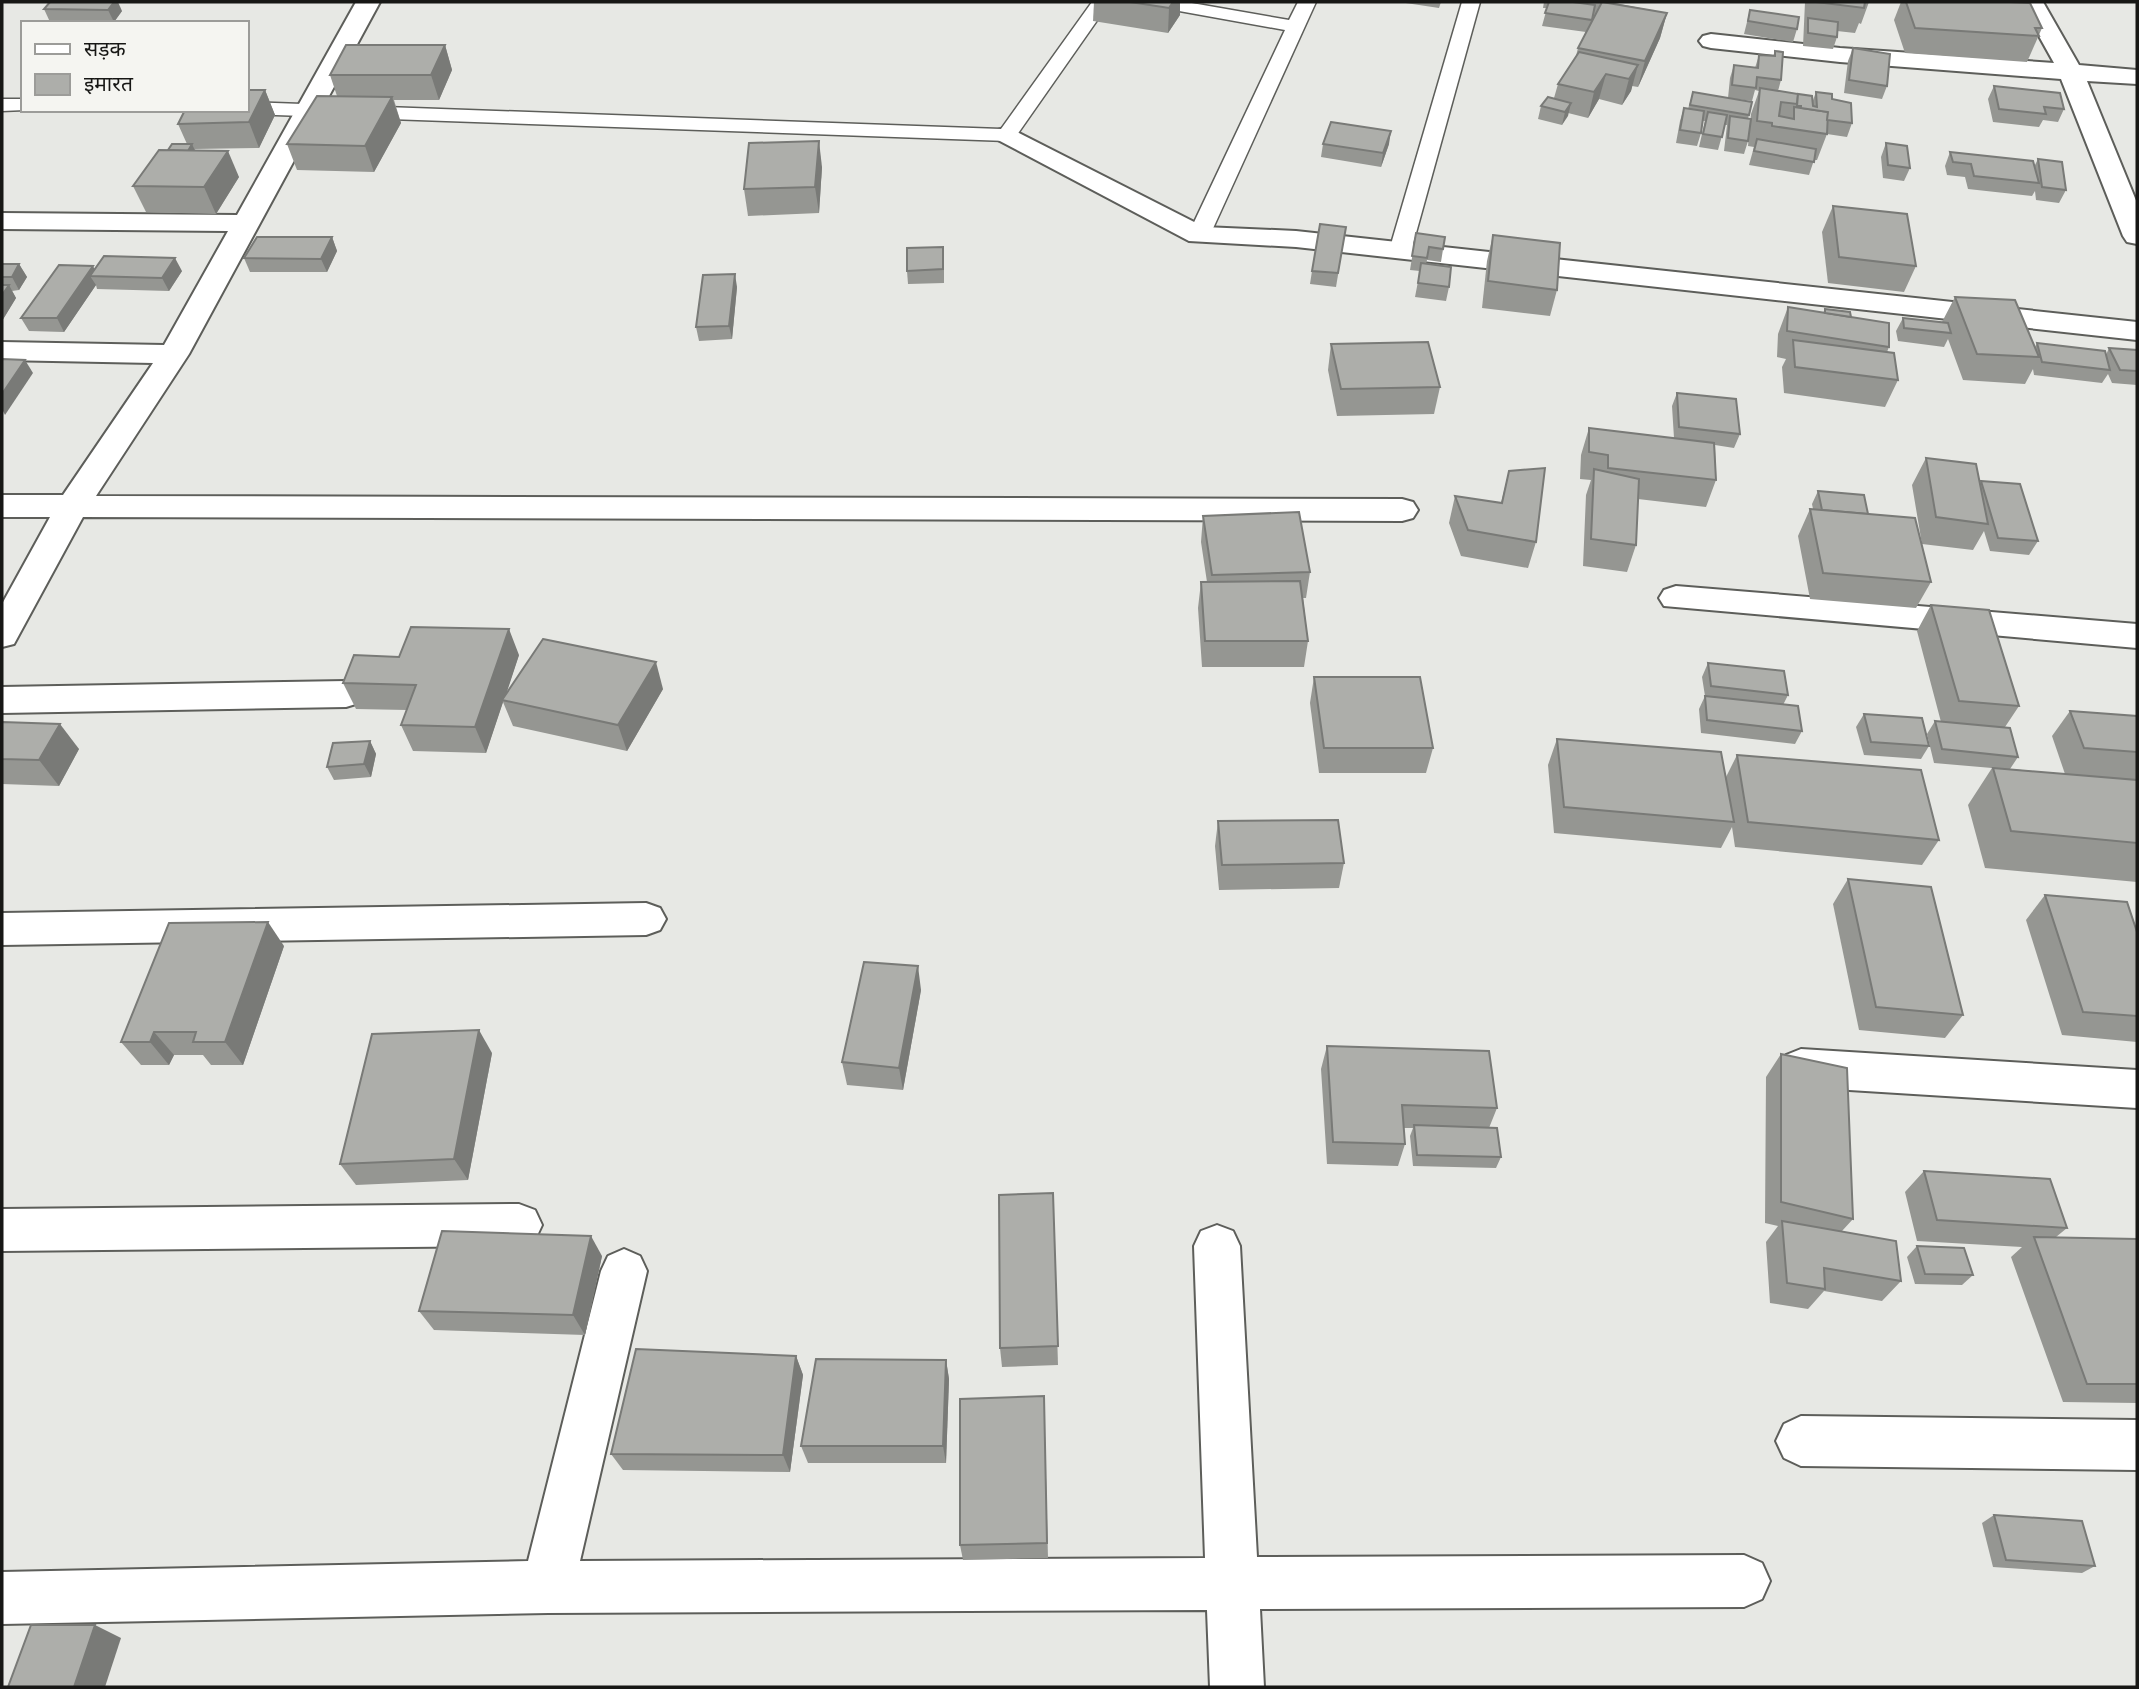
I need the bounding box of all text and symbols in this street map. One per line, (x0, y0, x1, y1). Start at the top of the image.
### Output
legend (21, 21, 248, 112)
text: सड़क (84, 37, 126, 64)
text: इमारत (84, 72, 134, 99)

